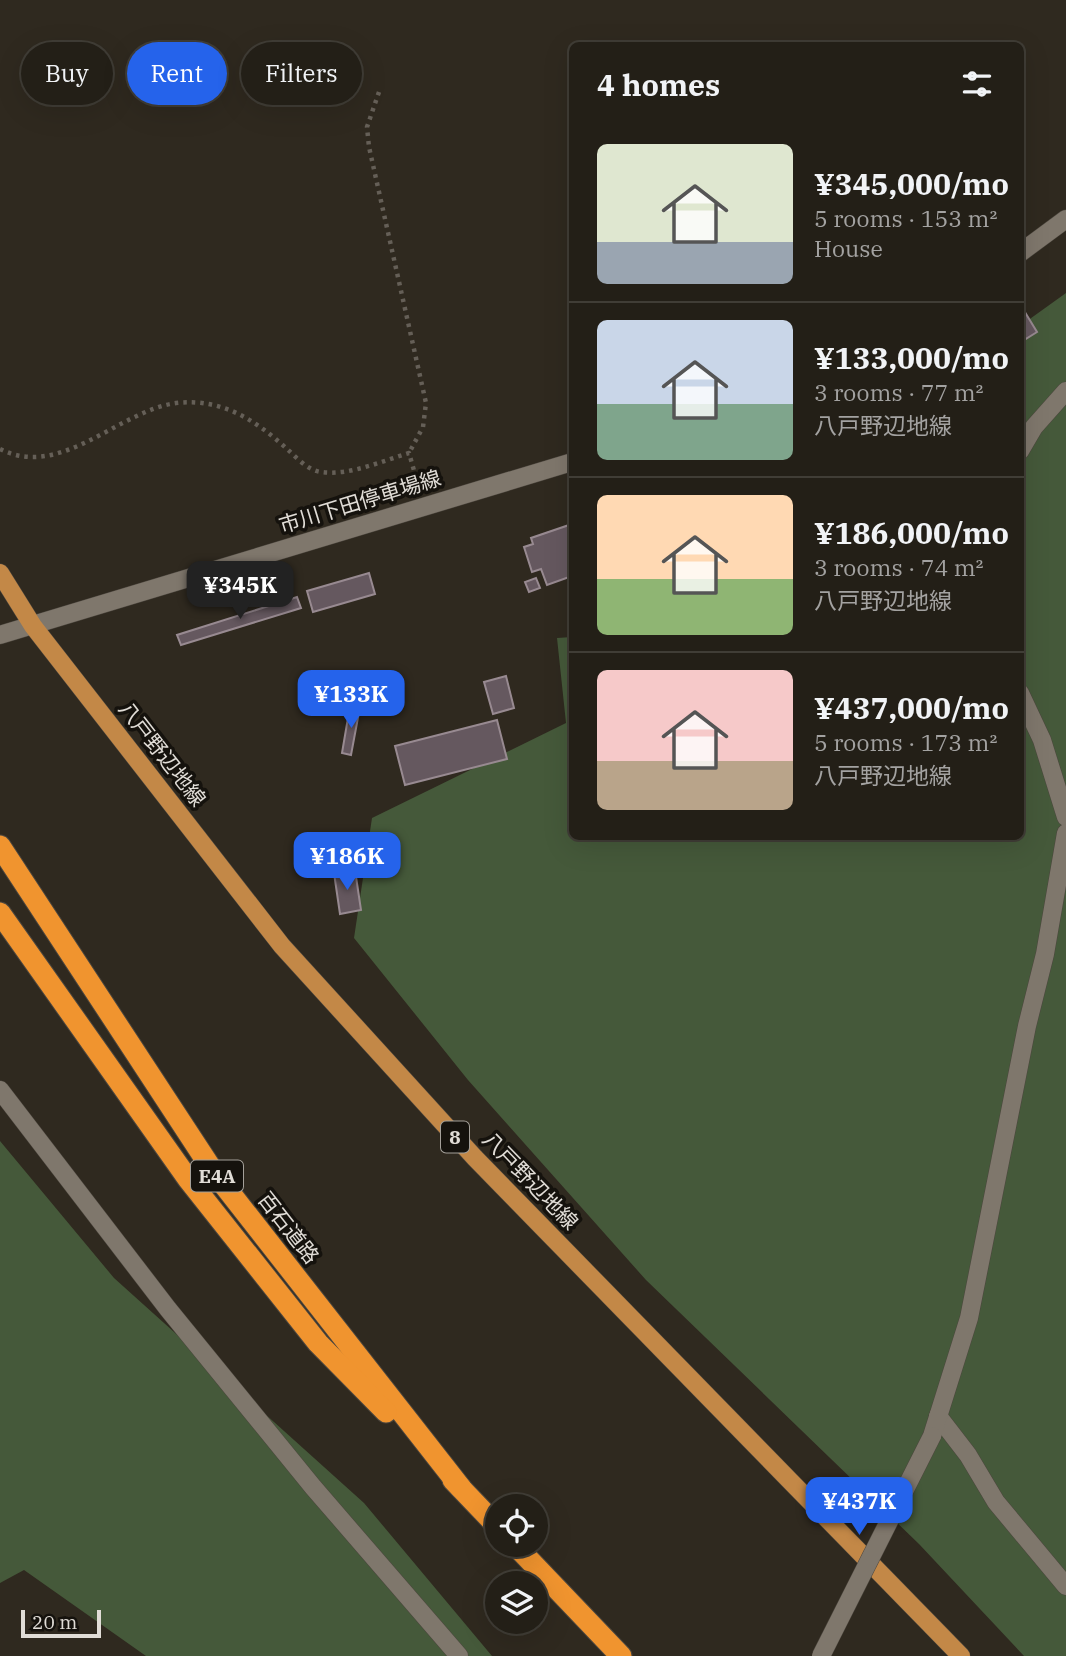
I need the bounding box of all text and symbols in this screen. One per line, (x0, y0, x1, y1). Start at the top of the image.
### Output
chip: Buy (21, 42, 113, 105)
chip: Rent (127, 42, 227, 105)
chip: Filters (241, 42, 362, 105)
text: 4 homes (597, 65, 720, 104)
icon: filters (958, 65, 996, 103)
text: ¥345,000/mo (814, 164, 1009, 203)
icon: home (653, 172, 737, 256)
text: 5 rooms · 153 m² (814, 203, 997, 233)
text: House (814, 233, 883, 263)
text: ¥133,000/mo (814, 338, 1009, 377)
icon: home (653, 348, 737, 432)
text: 3 rooms · 77 m² (814, 377, 984, 407)
text: 八戸野辺地線 (814, 410, 952, 440)
street label: 市川下田停車場線 (275, 463, 444, 539)
text: ¥186,000/mo (814, 513, 1009, 552)
icon: home (653, 523, 737, 607)
text: 3 rooms · 74 m² (814, 552, 984, 582)
pin: ¥345K (191, 562, 289, 621)
text: ¥345K (203, 569, 277, 599)
text: 八戸野辺地線 (814, 585, 952, 615)
pin: ¥133K (302, 670, 400, 730)
text: ¥133K (314, 678, 388, 708)
text: ¥437,000/mo (814, 688, 1009, 727)
street label: 八戸野辺地線 (113, 695, 213, 812)
icon: home (653, 698, 737, 782)
text: 5 rooms · 173 m² (814, 727, 997, 757)
text: 八戸野辺地線 (814, 760, 952, 790)
pin: ¥186K (298, 832, 396, 892)
text: ¥186K (310, 840, 384, 870)
road number: 8 (441, 1121, 469, 1152)
street label: 八戸野辺地線 (477, 1125, 585, 1235)
road number: E4A (191, 1160, 243, 1192)
street label: 百石道路 (252, 1186, 326, 1269)
pin: ¥437K (810, 1478, 908, 1537)
text: ¥437K (822, 1485, 896, 1515)
map controls (485, 1494, 548, 1634)
button: locate (485, 1494, 548, 1557)
button: layers (485, 1571, 548, 1634)
scale bar (21, 1607, 102, 1639)
text: 20 m (32, 1610, 77, 1634)

